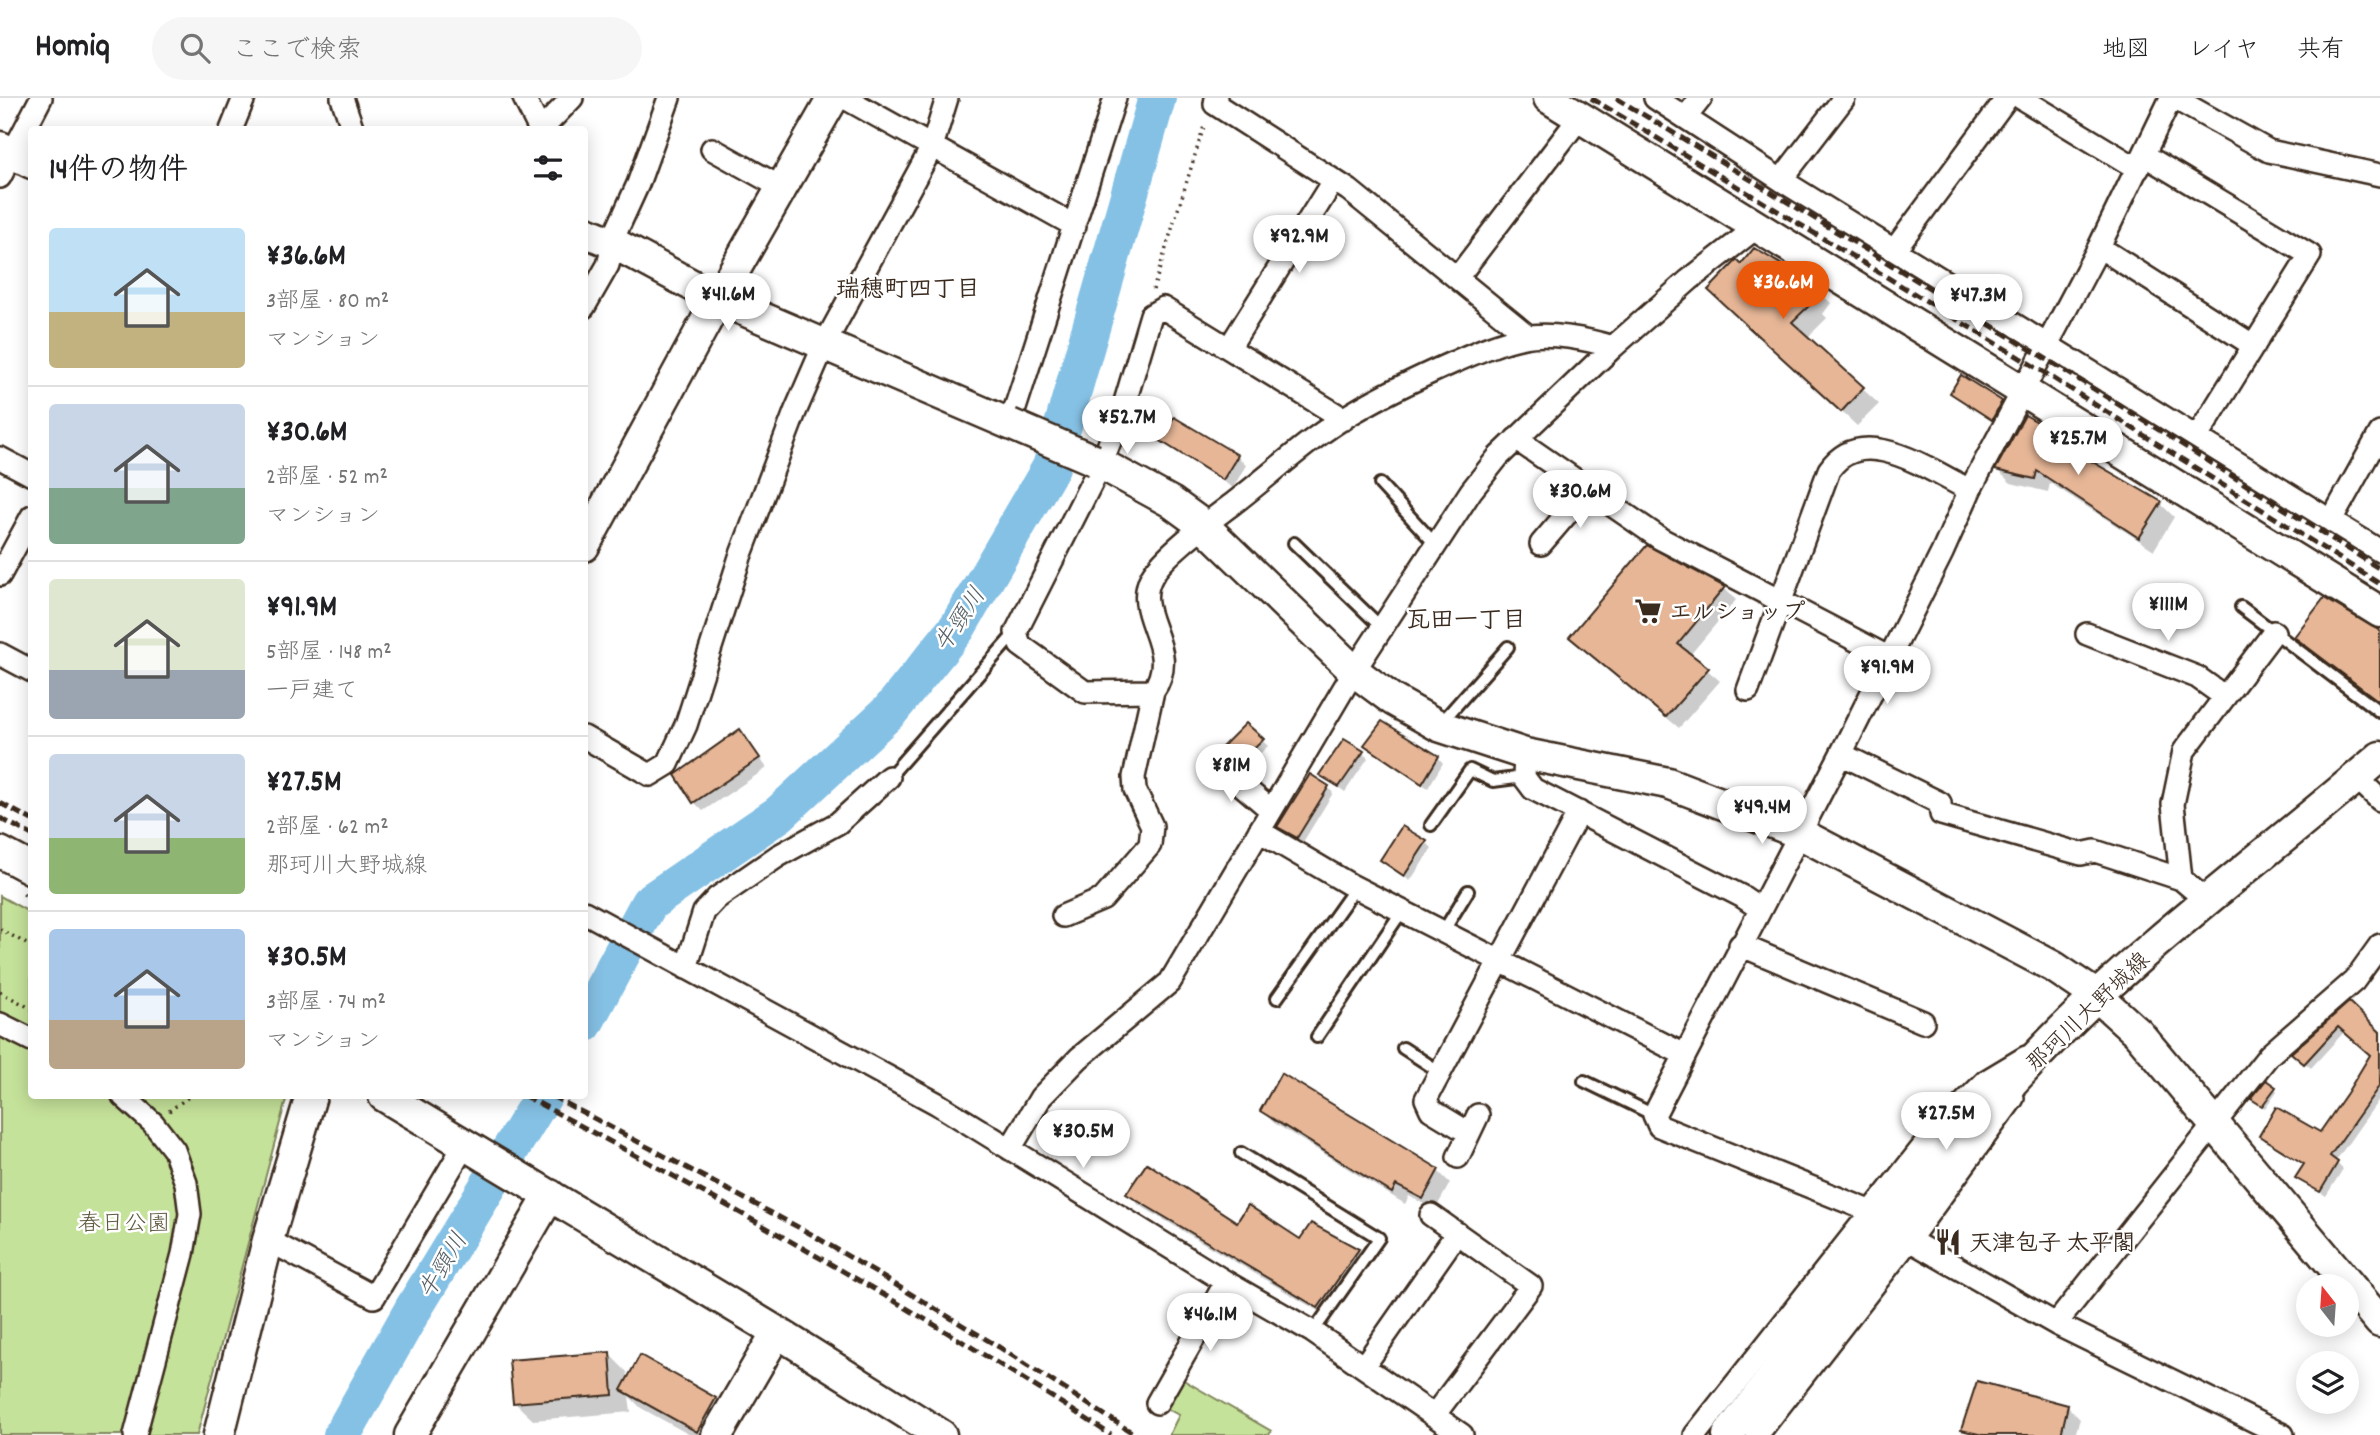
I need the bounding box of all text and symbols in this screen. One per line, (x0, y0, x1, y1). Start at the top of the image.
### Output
search box (152, 17, 642, 80)
text: Homiq (35, 25, 110, 72)
icon: search (176, 29, 214, 67)
text: ここで検索 (232, 33, 362, 70)
text: 地図 (2102, 34, 2150, 68)
text: レイヤ (2188, 34, 2259, 68)
text: 共有 (2297, 34, 2345, 68)
icon: filters (529, 149, 567, 187)
text: 14件の物件 (49, 151, 188, 194)
pin: ¥92.9M (1242, 216, 1356, 275)
text: ¥92.9M (1269, 221, 1329, 254)
text: ¥36.6M (266, 237, 346, 280)
icon: home (105, 256, 189, 340)
pin: ¥36.6M (1726, 262, 1840, 321)
text: ¥36.6M (1752, 267, 1814, 300)
pin: ¥41.6M (671, 274, 785, 333)
district label: 瑞穂町四丁目 (836, 274, 980, 308)
pin: ¥47.3M (1921, 274, 2035, 334)
text: ¥41.6M (701, 279, 755, 312)
text: ¥47.3M (1950, 280, 2007, 313)
text: 3部屋 · 80 m² (266, 286, 389, 319)
text: マンション (266, 325, 380, 358)
pin: ¥52.7M (1070, 396, 1184, 456)
text: ¥52.7M (1098, 402, 1156, 435)
text: ¥30.6M (266, 413, 347, 456)
pin: ¥25.7M (2021, 418, 2135, 477)
text: ¥25.7M (2049, 423, 2107, 456)
icon: home (105, 432, 189, 516)
text: 2部屋 · 52 m² (266, 462, 388, 495)
pin: ¥30.6M (1523, 470, 1637, 530)
text: ¥30.6M (1549, 476, 1611, 509)
text: マンション (266, 501, 380, 534)
water label: 牛頸川 (927, 581, 996, 660)
pin: ¥111M (2119, 584, 2217, 643)
text: ¥91.9M (266, 588, 337, 631)
text: ¥111M (2148, 589, 2188, 622)
supermarket icon: エルショップ (1633, 596, 1663, 626)
place label: エルショップ (1669, 598, 1805, 631)
district label: 瓦田一丁目 (1406, 605, 1526, 639)
icon: home (105, 607, 189, 691)
text: 5部屋 · 148 m² (266, 637, 392, 670)
pin: ¥91.9M (1830, 646, 1944, 706)
text: ¥91.9M (1860, 652, 1914, 685)
text: 一戸建て (266, 676, 358, 709)
pin: ¥81M (1190, 744, 1272, 804)
text: ¥81M (1212, 750, 1250, 783)
text: ¥27.5M (266, 763, 342, 806)
icon: home (105, 782, 189, 866)
pin: ¥49.4M (1705, 786, 1819, 846)
text: ¥49.4M (1733, 792, 1791, 825)
text: 2部屋 · 62 m² (266, 812, 389, 845)
text: 那珂川大野城線 (266, 851, 427, 884)
text: ¥30.5M (266, 938, 347, 981)
street label: 那珂川大野城線 (2020, 946, 2159, 1081)
icon: home (105, 957, 189, 1041)
text: 3部屋 · 74 m² (266, 987, 386, 1020)
text: マンション (266, 1026, 380, 1059)
pin: ¥27.5M (1889, 1093, 2003, 1152)
text: ¥27.5M (1917, 1098, 1975, 1131)
pin: ¥30.5M (1026, 1110, 1140, 1170)
text: ¥30.5M (1052, 1116, 1114, 1149)
park label: 春日公園 (78, 1209, 170, 1242)
water label: 牛頸川 (411, 1227, 478, 1306)
restaurant icon: 天津包子 太平閣 (1933, 1227, 1963, 1257)
place label: 天津包子 太平閣 (1969, 1229, 2135, 1262)
north arrow (2296, 1274, 2359, 1337)
map controls (2296, 1274, 2359, 1414)
pin: ¥46.1M (1153, 1294, 1267, 1353)
text: ¥46.1M (1183, 1299, 1237, 1332)
button: layers (2296, 1351, 2359, 1414)

